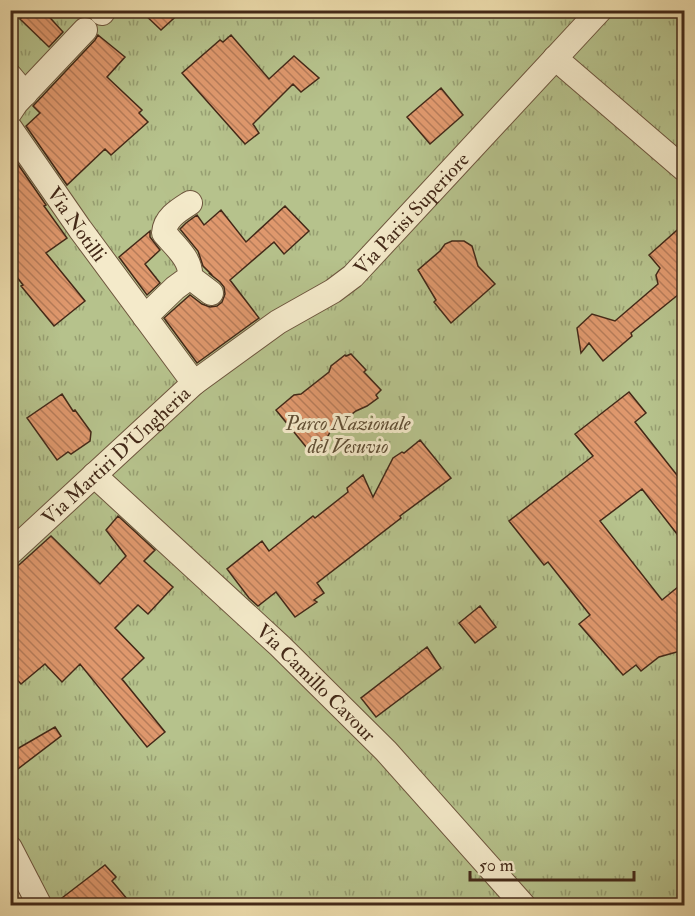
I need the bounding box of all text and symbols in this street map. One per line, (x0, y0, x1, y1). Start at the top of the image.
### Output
street label: Via Parisi Superiore (348, 147, 474, 280)
street label: Via Notilli (42, 182, 112, 266)
street label: Via Martiri D'Ungheria (36, 380, 196, 530)
park label: Parco Nazionale del Vesuvio (285, 411, 411, 459)
street label: Via Camillo Cavour (251, 618, 382, 747)
scale bar (470, 844, 634, 882)
text: 50 m (479, 854, 514, 877)

